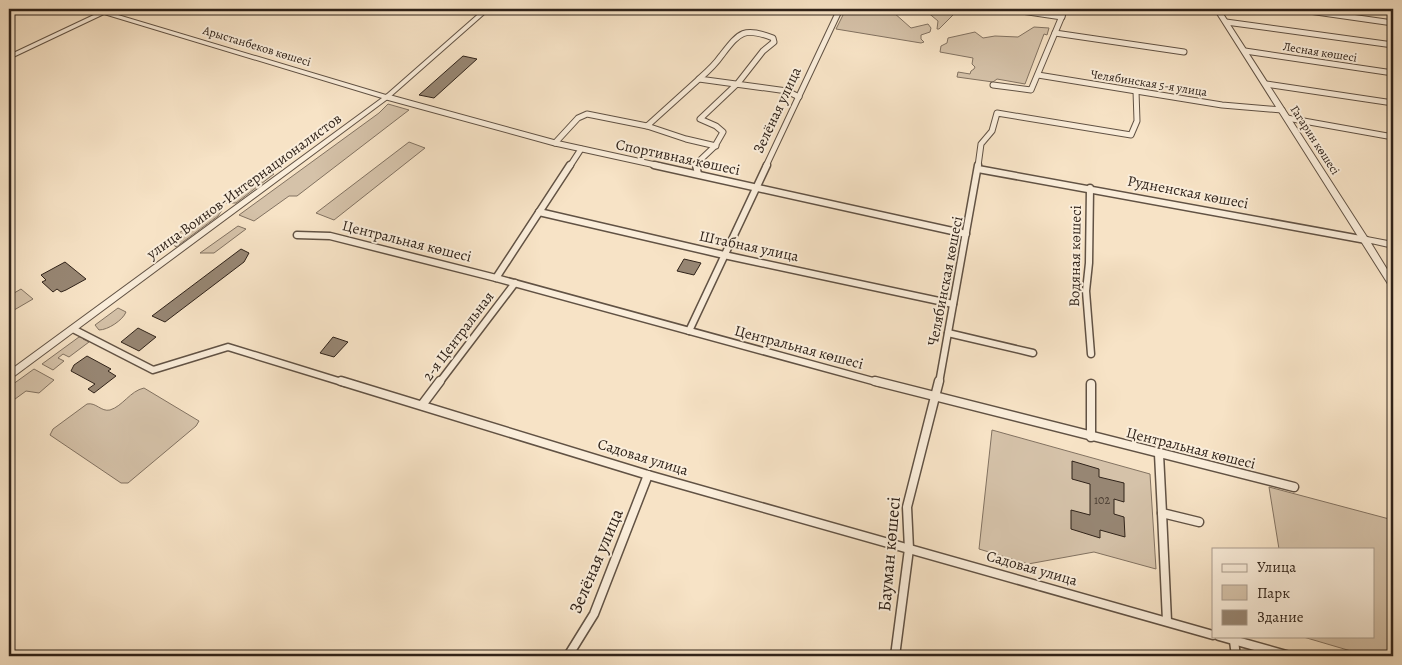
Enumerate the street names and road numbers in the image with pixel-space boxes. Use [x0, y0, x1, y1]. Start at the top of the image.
street label: Арыстанбеков көшесі [200, 22, 313, 70]
street label: Лесная көшесі [1282, 38, 1358, 66]
street label: Зелёная улица [748, 64, 806, 156]
street label: Челябинская 5-я улица [1090, 66, 1209, 100]
street label: Гагарин көшесі [1287, 102, 1343, 178]
street label: улица Воинов-Интернационалистов [142, 108, 346, 264]
street label: Спортивная көшесі [614, 134, 742, 180]
street label: Рудненская көшесі [1126, 170, 1250, 214]
street label: Водяная көшесі [1064, 205, 1086, 307]
street label: Челябинская көшесі [923, 214, 967, 348]
street label: Центральная көшесі [340, 215, 474, 267]
street label: Штабная улица [697, 226, 801, 266]
street label: 2-я Центральная [418, 287, 498, 385]
street label: Центральная көшесі [732, 320, 866, 374]
street label: Центральная көшесі [1124, 422, 1258, 474]
street label: Садовая улица [595, 434, 691, 480]
street label: Бауман көшесі [872, 496, 906, 612]
street label: Зелёная улица [563, 504, 629, 617]
street label: Садовая улица [984, 545, 1080, 591]

